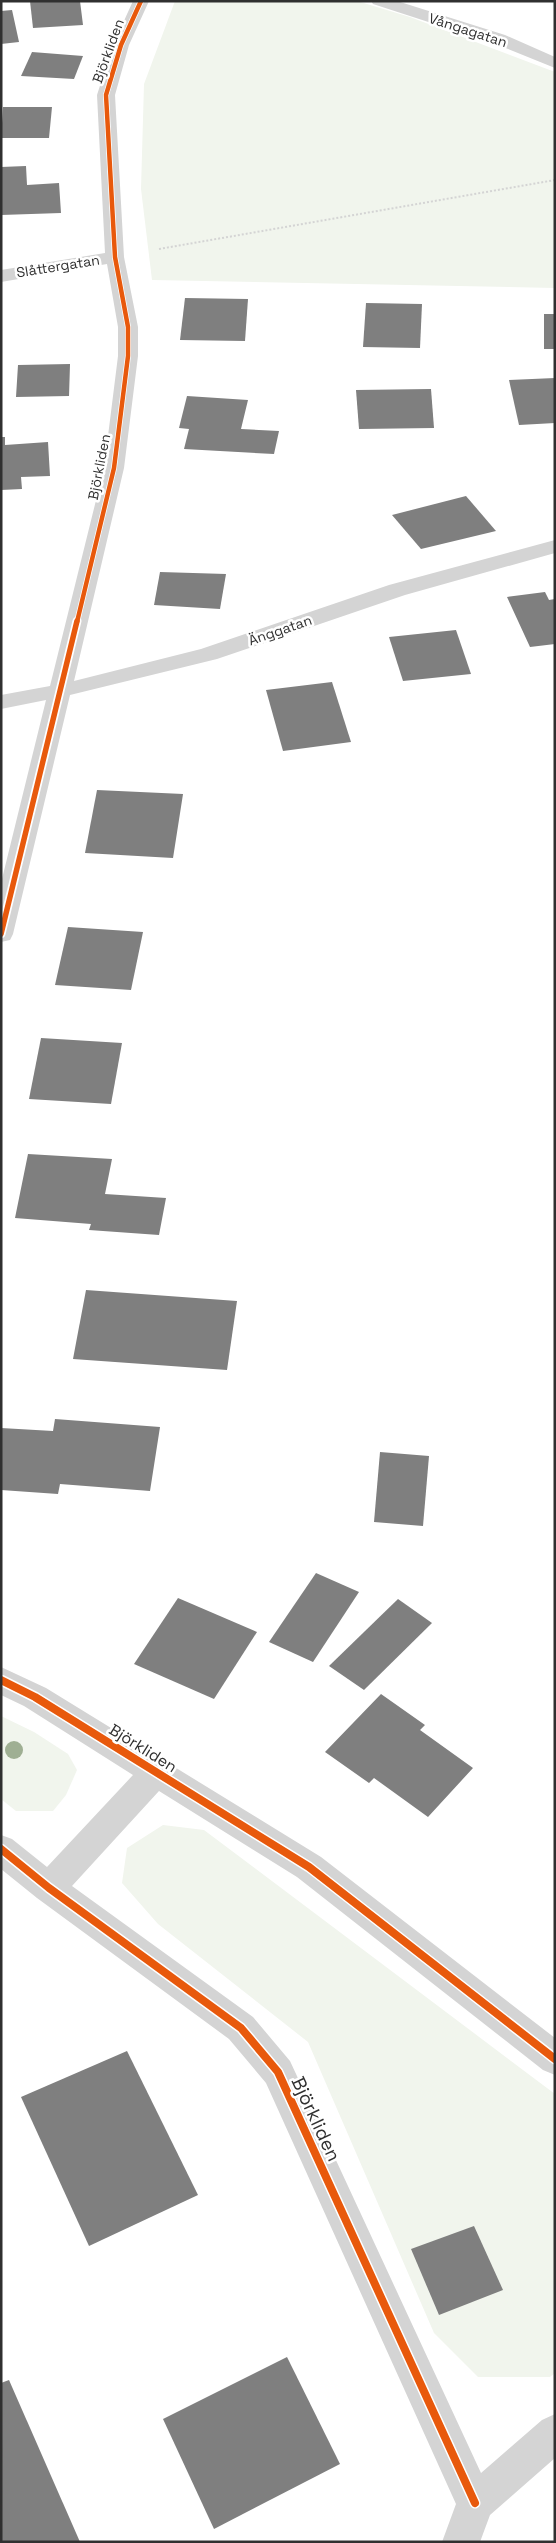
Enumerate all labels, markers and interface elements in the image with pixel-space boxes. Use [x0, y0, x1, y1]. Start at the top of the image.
street label: Vångagatan [427, 9, 509, 51]
street label: Björkliden [88, 16, 128, 86]
street label: Slåttergatan [15, 251, 101, 281]
street label: Björkliden [84, 432, 114, 502]
street label: Änggatan [246, 611, 314, 649]
street label: Björkliden [105, 1719, 181, 1777]
street label: Björkliden [285, 2073, 347, 2165]

